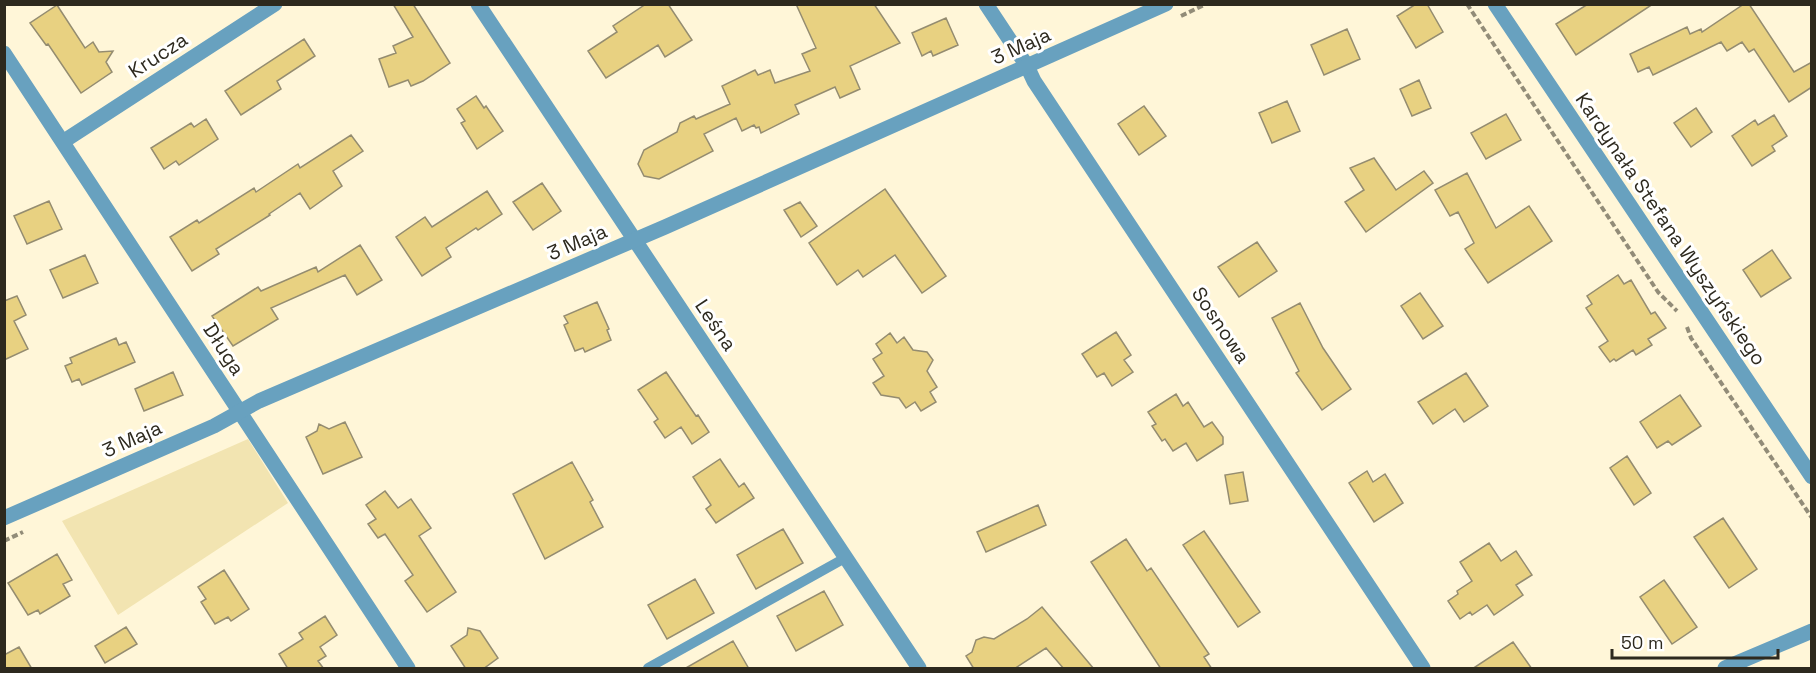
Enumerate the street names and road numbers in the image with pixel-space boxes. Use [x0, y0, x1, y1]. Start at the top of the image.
street label: 3 Maja [987, 21, 1055, 71]
street label: Krucza [123, 26, 193, 84]
street label: Kardynała Stefana Wyszyńskiego [1570, 88, 1772, 370]
street label: 3 Maja [543, 218, 611, 266]
street label: Sosnowa [1186, 282, 1256, 368]
street label: Leśna [689, 294, 743, 356]
street label: Długa [198, 318, 250, 380]
street label: 3 Maja [98, 414, 166, 464]

